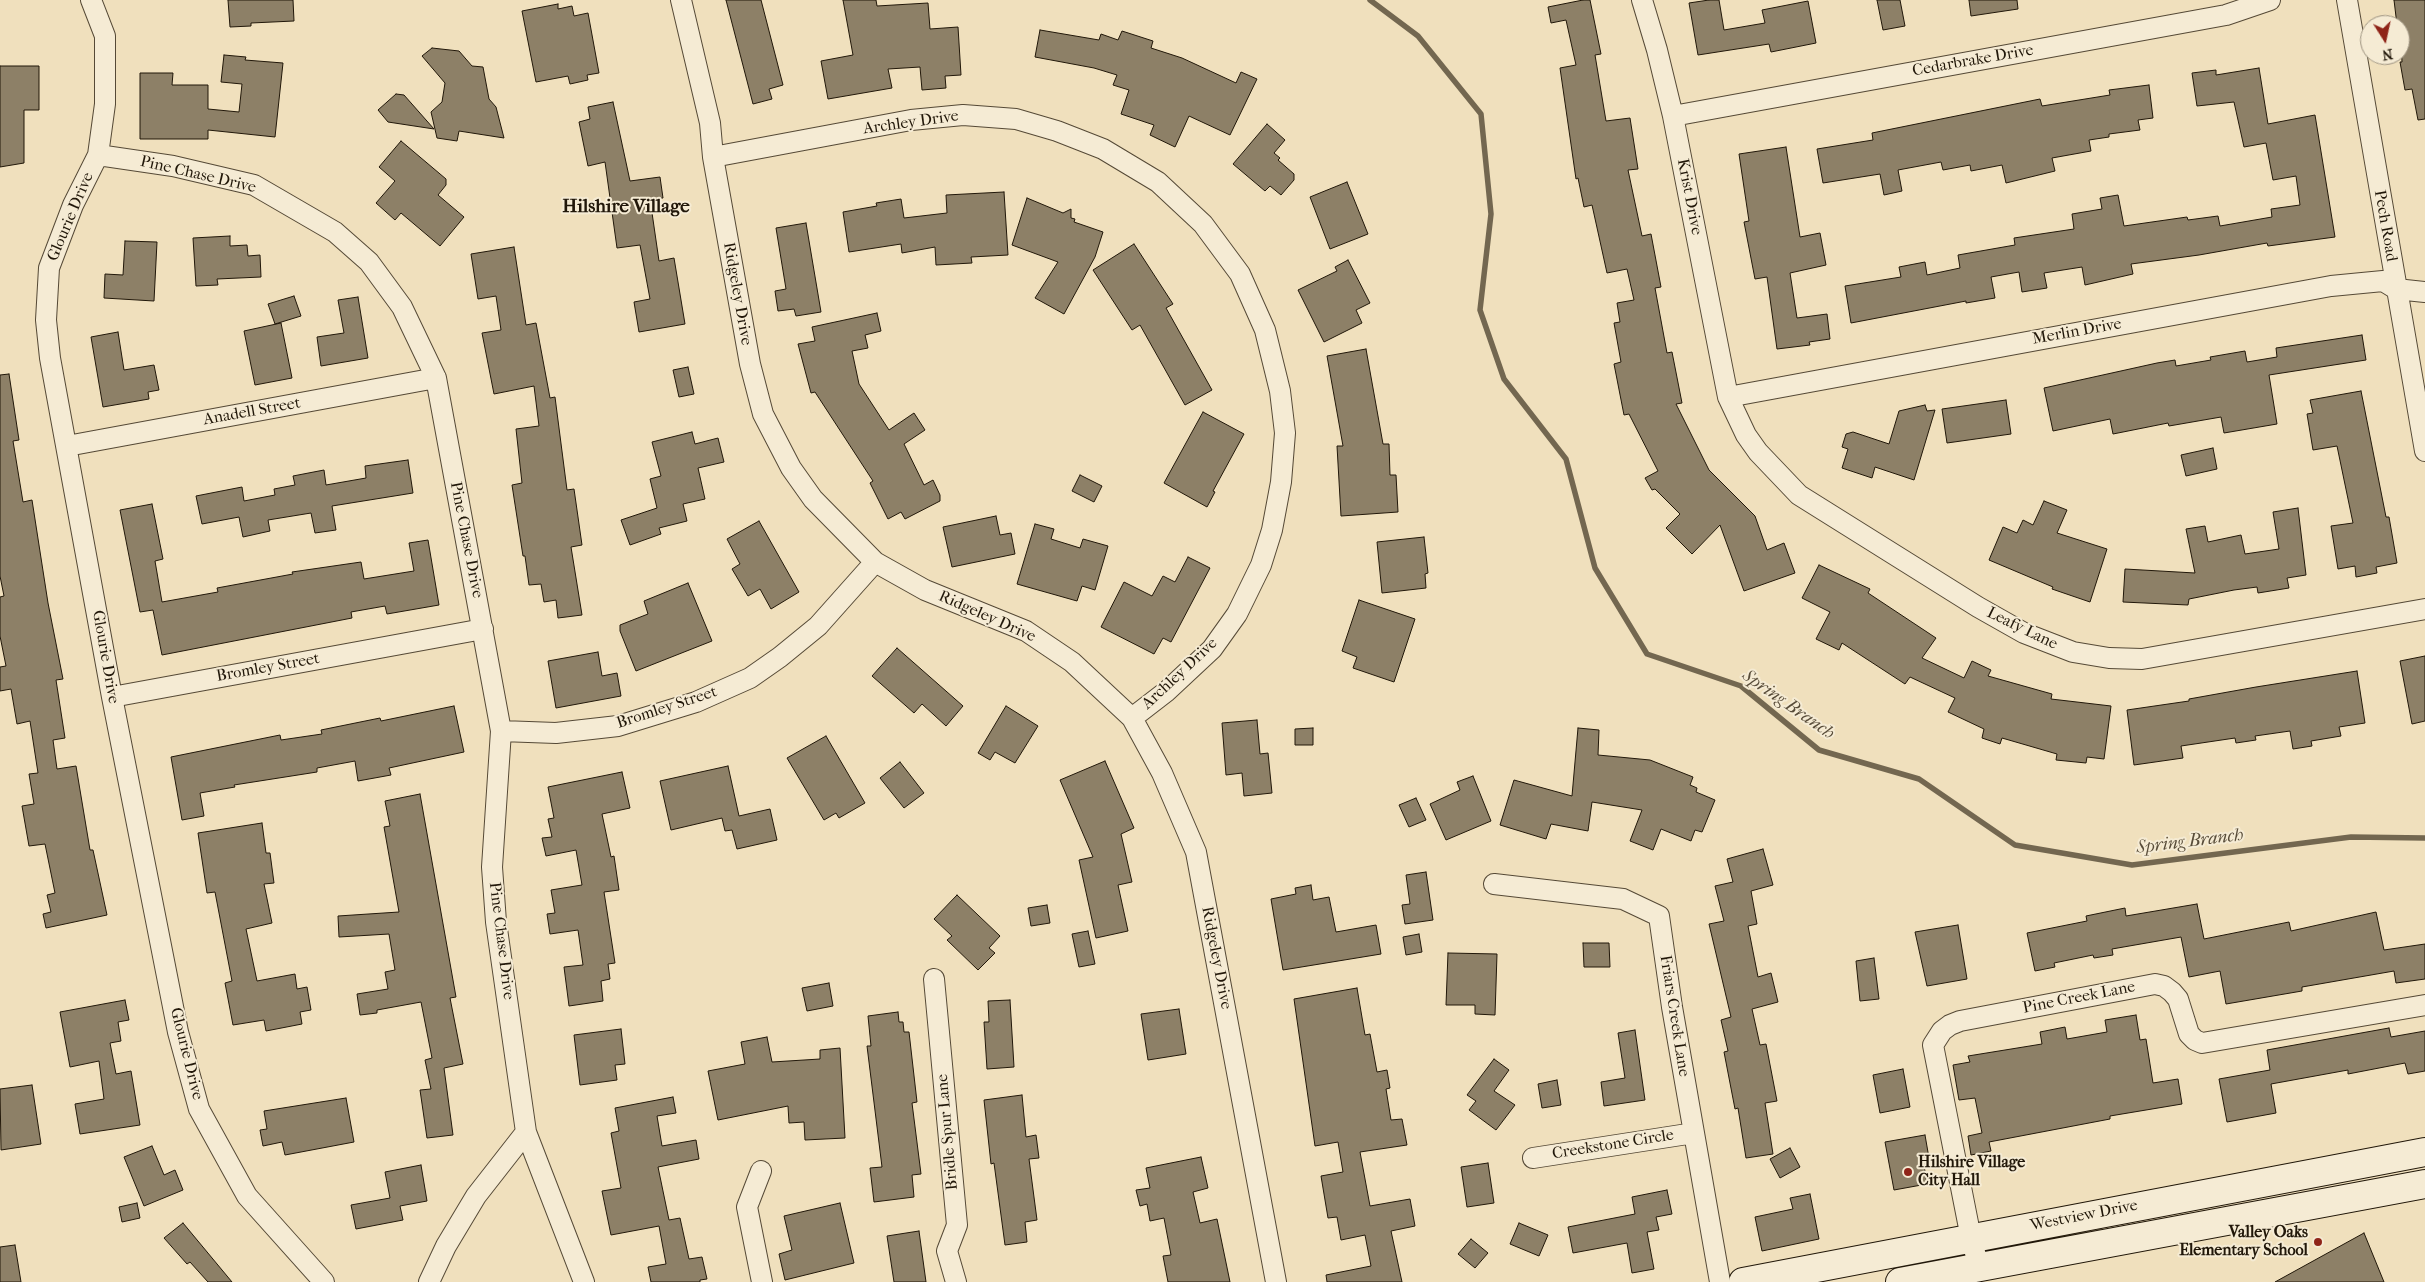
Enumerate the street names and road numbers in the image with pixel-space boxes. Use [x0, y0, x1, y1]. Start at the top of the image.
street label: Cedarbrake Drive [1911, 41, 2035, 81]
street label: Archley Drive [862, 107, 960, 139]
street label: Pine Chase Drive [138, 152, 258, 198]
street label: Krist Drive [1672, 157, 1706, 237]
street label: Glourie Drive [44, 170, 98, 264]
street label: Pech Road [2369, 189, 2401, 263]
street label: Ridgeley Drive [718, 241, 756, 347]
street label: Merlin Drive [2031, 315, 2123, 349]
street label: Anadell Street [202, 394, 302, 430]
street label: Pine Chase Drive [445, 480, 487, 600]
street label: Ridgeley Drive [935, 587, 1039, 647]
street label: Leafy Lane [1983, 604, 2061, 654]
street label: Glourie Drive [87, 609, 123, 705]
street label: Archley Drive [1138, 634, 1222, 714]
street label: Bromley Street [215, 649, 321, 687]
street label: Bromley Street [614, 683, 720, 733]
street label: Pine Chase Drive [484, 881, 518, 1001]
street label: Ridgeley Drive [1197, 905, 1235, 1011]
street label: Friars Creek Lane [1655, 954, 1693, 1078]
street label: Pine Creek Lane [2021, 978, 2137, 1018]
street label: Glourie Drive [165, 1006, 207, 1102]
street label: Bridle Spur Lane [933, 1073, 963, 1191]
street label: Creekstone Circle [1551, 1126, 1675, 1164]
street label: Westview Drive [2029, 1196, 2139, 1236]

